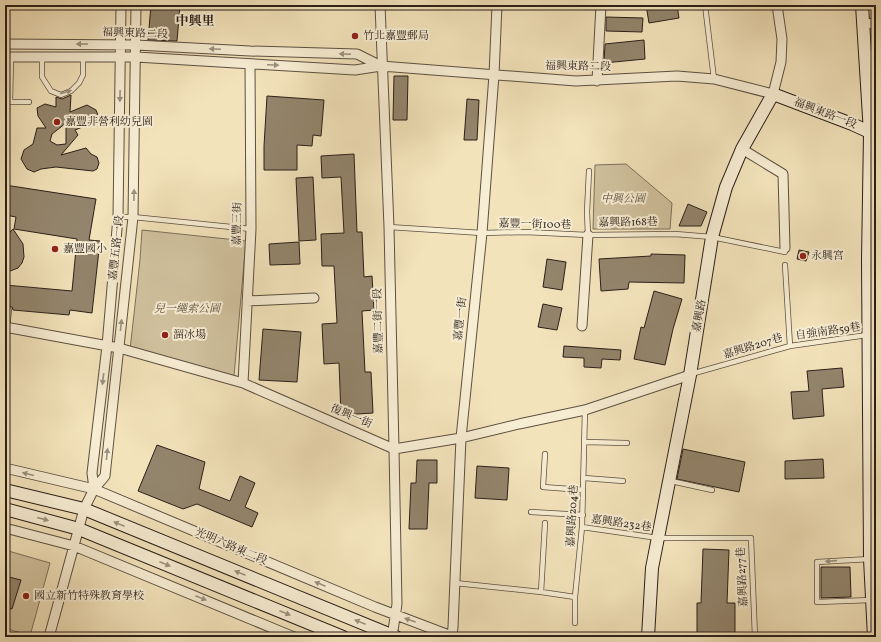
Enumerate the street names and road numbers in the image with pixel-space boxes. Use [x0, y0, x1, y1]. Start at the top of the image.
street label: 福興東路二段 [102, 25, 168, 43]
street label: 福興東路二段 [545, 59, 611, 75]
street label: 福興東路一段 [792, 95, 858, 133]
street label: 嘉豐三街 [230, 202, 246, 246]
street label: 嘉豐五路一段 [106, 214, 128, 282]
street label: 嘉興路168巷 [598, 215, 658, 231]
street label: 嘉豐一街100巷 [499, 217, 571, 233]
street label: 嘉豐二街一段 [371, 288, 387, 354]
street label: 嘉豐一街 [451, 296, 471, 342]
street label: 嘉興路 [690, 298, 710, 334]
street label: 自強南路59巷 [794, 320, 862, 344]
street label: 嘉興路207巷 [721, 331, 785, 363]
street label: 復興一街 [328, 402, 374, 432]
street label: 嘉興路204巷 [564, 484, 582, 548]
street label: 嘉興路232巷 [590, 512, 652, 536]
street label: 光明六路東二段 [193, 525, 269, 569]
street label: 嘉興路277巷 [734, 546, 752, 608]

